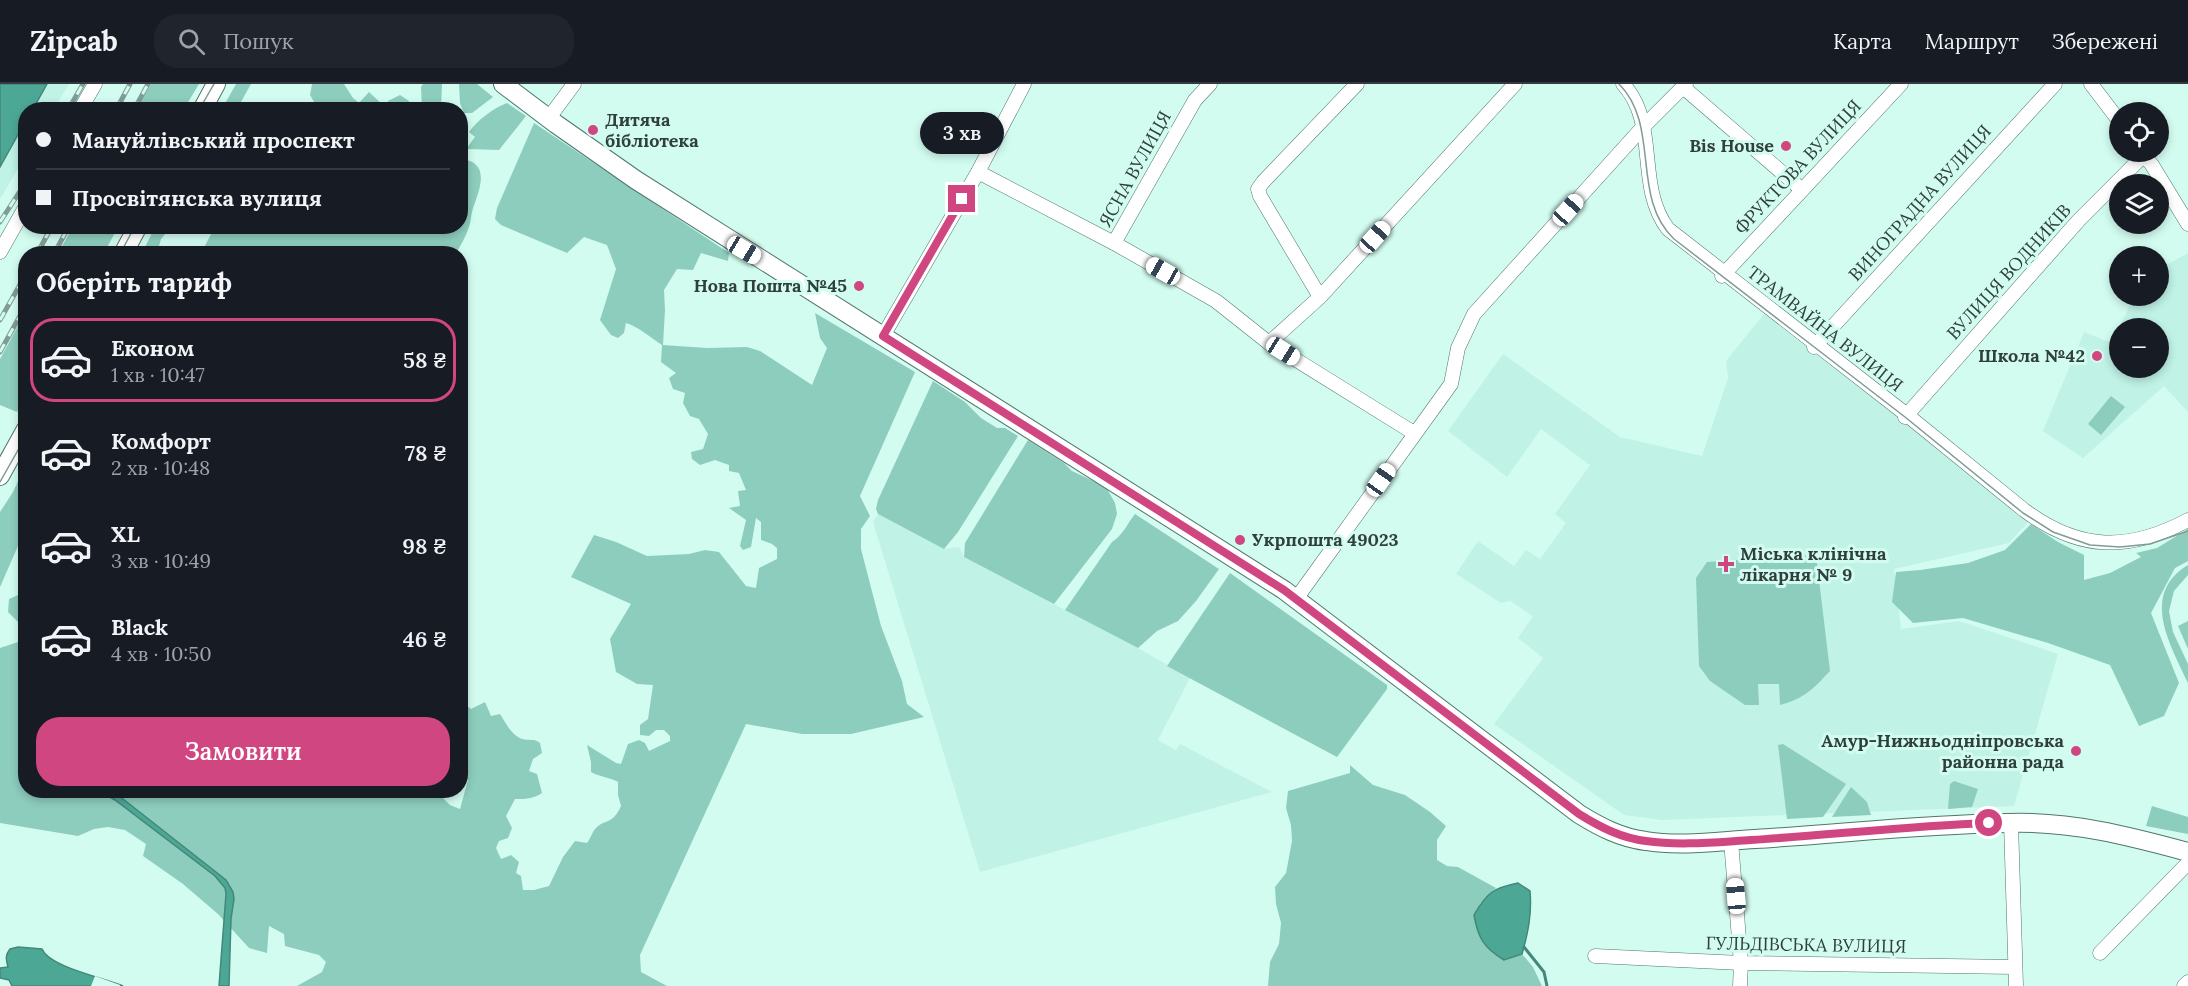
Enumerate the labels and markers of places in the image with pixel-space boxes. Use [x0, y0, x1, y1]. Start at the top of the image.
place label: Дитяча бібліотека [605, 108, 699, 152]
marker: Дитяча бібліотека [586, 123, 600, 137]
place label: Bis House [1689, 134, 1774, 157]
marker: Bis House [1779, 139, 1793, 153]
place label: Нова Пошта №45 [694, 274, 847, 297]
marker: Нова Пошта №45 [852, 279, 866, 293]
place label: Школа №42 [1978, 344, 2085, 367]
marker: Школа №42 [2090, 349, 2104, 363]
place label: Укрпошта 49023 [1252, 528, 1399, 551]
marker: Укрпошта 49023 [1233, 533, 1247, 547]
place label: Міська клінічна лікарня № 9 [1740, 542, 1887, 586]
marker: Міська клінічна лікарня № 9 [1717, 555, 1735, 573]
place label: Амур-Нижньодніпровська районна рада [1821, 729, 2065, 773]
marker: Амур-Нижньодніпровська районна рада [2069, 744, 2083, 758]

